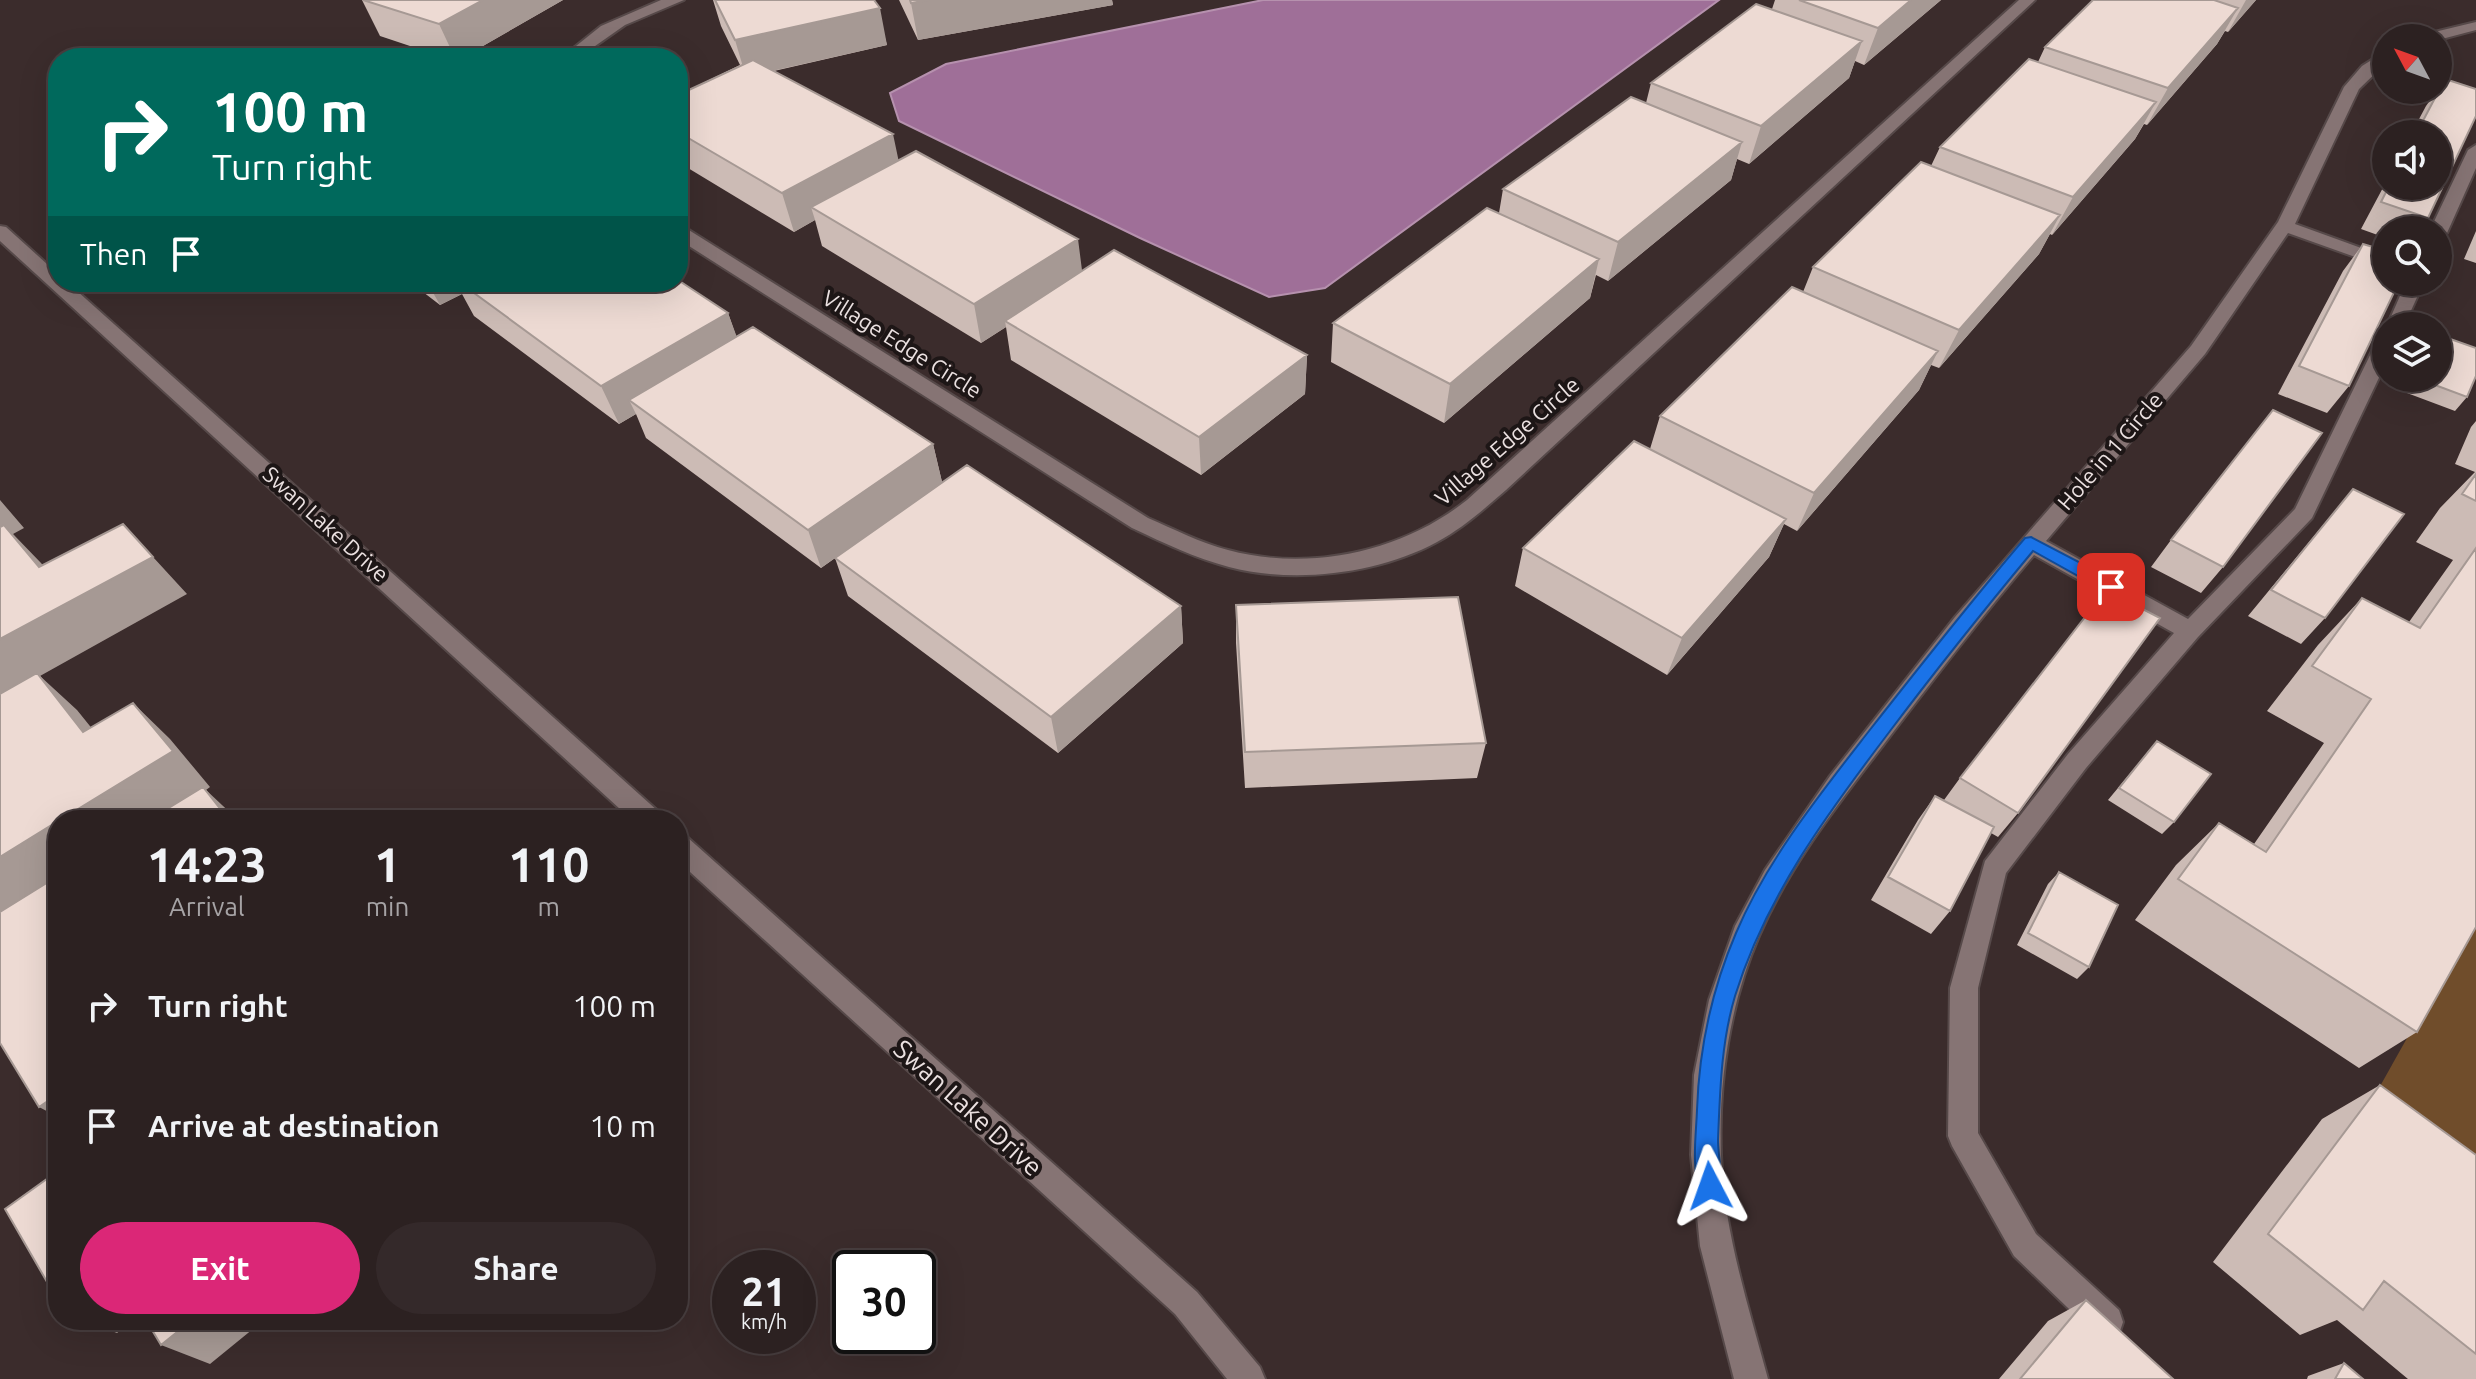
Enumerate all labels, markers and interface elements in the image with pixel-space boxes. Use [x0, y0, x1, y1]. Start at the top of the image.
north arrow [2372, 24, 2452, 104]
map controls [2372, 24, 2452, 392]
icon: right [80, 80, 184, 184]
text: 100 m [212, 80, 368, 143]
button: sound [2372, 120, 2452, 200]
text: Turn right [212, 146, 372, 187]
button: search [2372, 216, 2452, 296]
icon: arrive [164, 232, 208, 276]
text: Then [80, 237, 148, 271]
street label: Village Edge Circle [818, 285, 986, 403]
button: layers [2372, 312, 2452, 392]
street label: Village Edge Circle [1429, 371, 1584, 510]
street label: Hole in 1 Circle [2052, 387, 2167, 514]
street label: Swan Lake Drive [259, 461, 394, 586]
pin [2077, 553, 2145, 621]
icon: arrive [2089, 565, 2133, 609]
text: 14:23 [147, 837, 267, 891]
text: 1 [374, 837, 401, 891]
text: 110 [508, 837, 589, 891]
text: Arrival [169, 892, 245, 921]
text: min [366, 892, 409, 921]
text: m [537, 892, 560, 921]
icon: right [80, 984, 124, 1028]
text: Turn right [148, 989, 288, 1023]
text: 100 m [572, 989, 656, 1023]
street label: Swan Lake Drive [888, 1034, 1048, 1182]
icon: arrive [80, 1104, 124, 1148]
text: Arrive at destination [148, 1109, 440, 1143]
text: 10 m [589, 1109, 656, 1143]
position arrow [1668, 1144, 1752, 1228]
button: Exit [80, 1222, 360, 1314]
button: Share [376, 1222, 656, 1314]
speed limit sign: 30 [832, 1250, 936, 1354]
text: 21 [741, 1269, 787, 1314]
text: km/h [741, 1310, 787, 1333]

